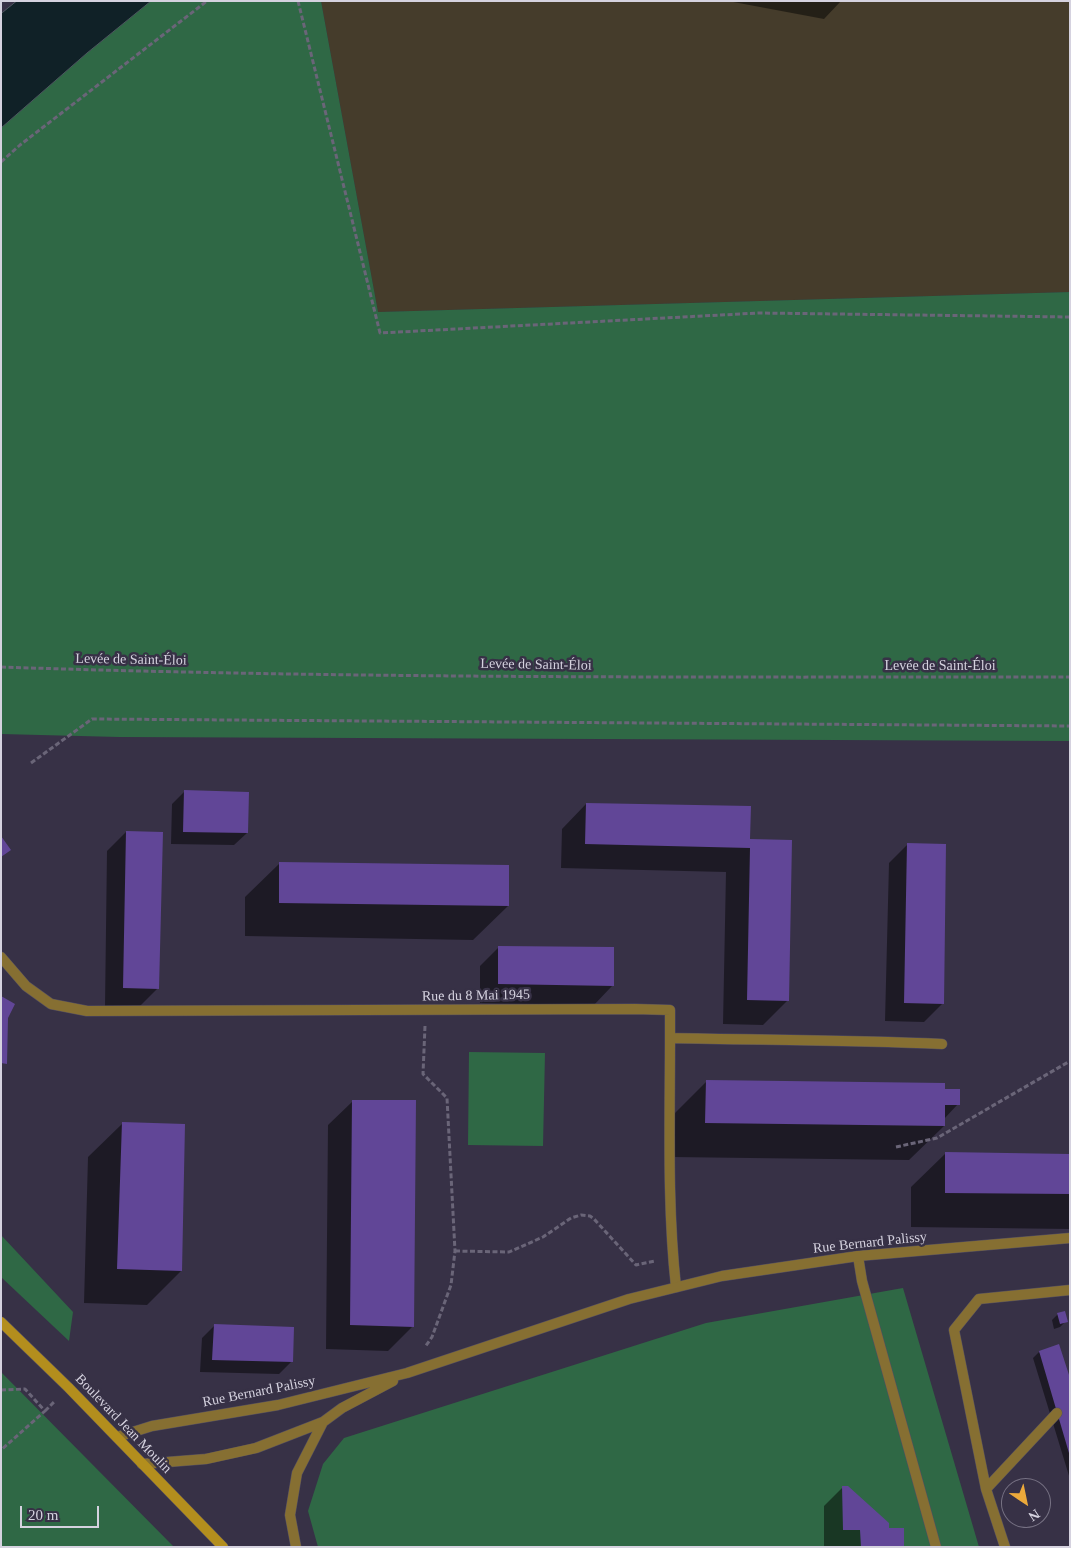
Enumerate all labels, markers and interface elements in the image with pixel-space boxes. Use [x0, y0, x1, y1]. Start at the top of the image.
street label: Levée de Saint-Éloi [75, 651, 187, 669]
street label: Levée de Saint-Éloi [480, 656, 592, 674]
street label: Levée de Saint-Éloi [884, 658, 996, 674]
street label: Rue du 8 Mai 1945 [422, 987, 530, 1005]
street label: Rue Bernard Palissy [812, 1229, 928, 1257]
street label: Boulevard Jean Moulin [71, 1371, 175, 1477]
street label: Rue Bernard Palissy [201, 1373, 317, 1411]
north arrow [1001, 1478, 1051, 1528]
scale bar [22, 1496, 101, 1528]
text: N [1026, 1506, 1042, 1524]
text: 20 m [28, 1507, 58, 1523]

